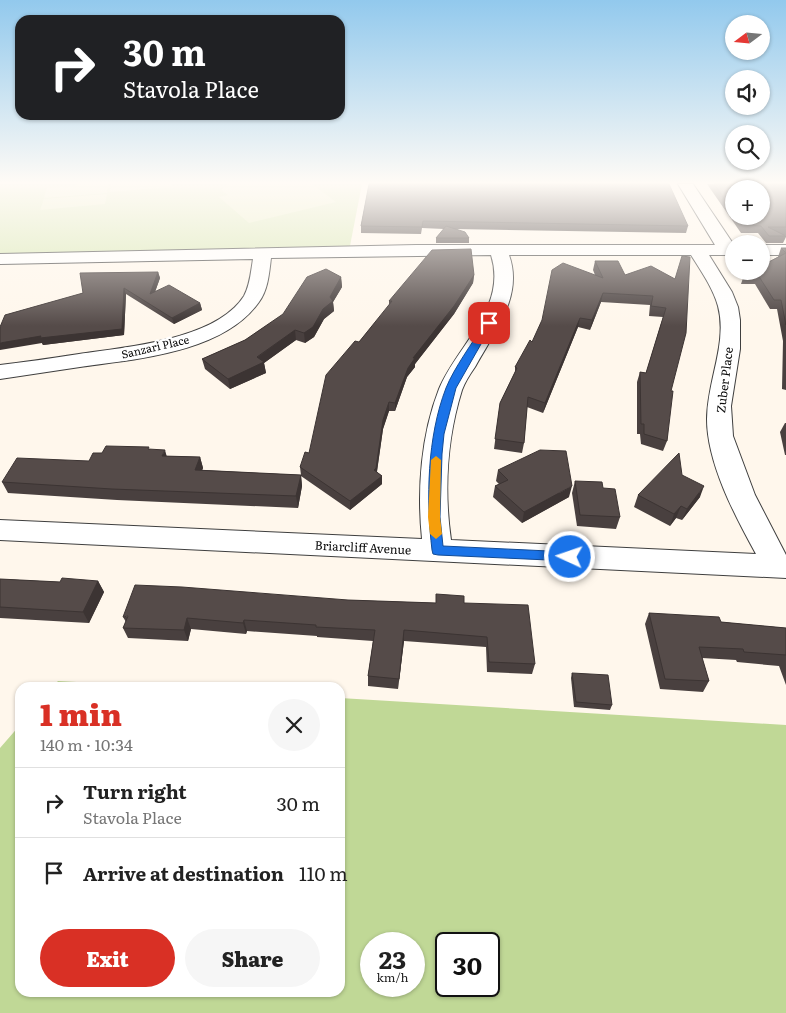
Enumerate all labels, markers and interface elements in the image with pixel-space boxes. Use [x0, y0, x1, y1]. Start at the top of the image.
north arrow [725, 15, 770, 60]
map controls [725, 15, 770, 280]
text: 30 m [123, 25, 206, 77]
icon: right [40, 35, 105, 100]
button: sound [725, 70, 770, 115]
text: Stavola Place [123, 72, 259, 105]
button: search [725, 125, 770, 170]
button: + [725, 180, 770, 225]
button: − [725, 235, 770, 280]
pin [468, 302, 510, 344]
icon: arrive [475, 309, 503, 337]
street label: Sanzari Place [120, 330, 191, 362]
street label: Zuber Place [711, 346, 737, 414]
position arrow [543, 530, 595, 582]
street label: Briarcliff Avenue [314, 535, 412, 559]
text: 1 min [40, 691, 122, 735]
button: close [268, 699, 320, 751]
text: 140 m · 10:34 [40, 732, 133, 756]
text: Turn right [83, 777, 187, 805]
icon: right [40, 789, 68, 817]
text: 30 m [276, 789, 320, 817]
text: Stavola Place [83, 805, 182, 829]
icon: arrive [40, 859, 68, 887]
text: Arrive at destination [83, 859, 284, 887]
text: 110 m [299, 859, 348, 887]
button: Exit [40, 929, 175, 987]
button: Share [185, 929, 320, 987]
speed limit sign: 30 [435, 932, 500, 997]
text: 23 [379, 940, 406, 977]
text: km/h [377, 968, 408, 986]

